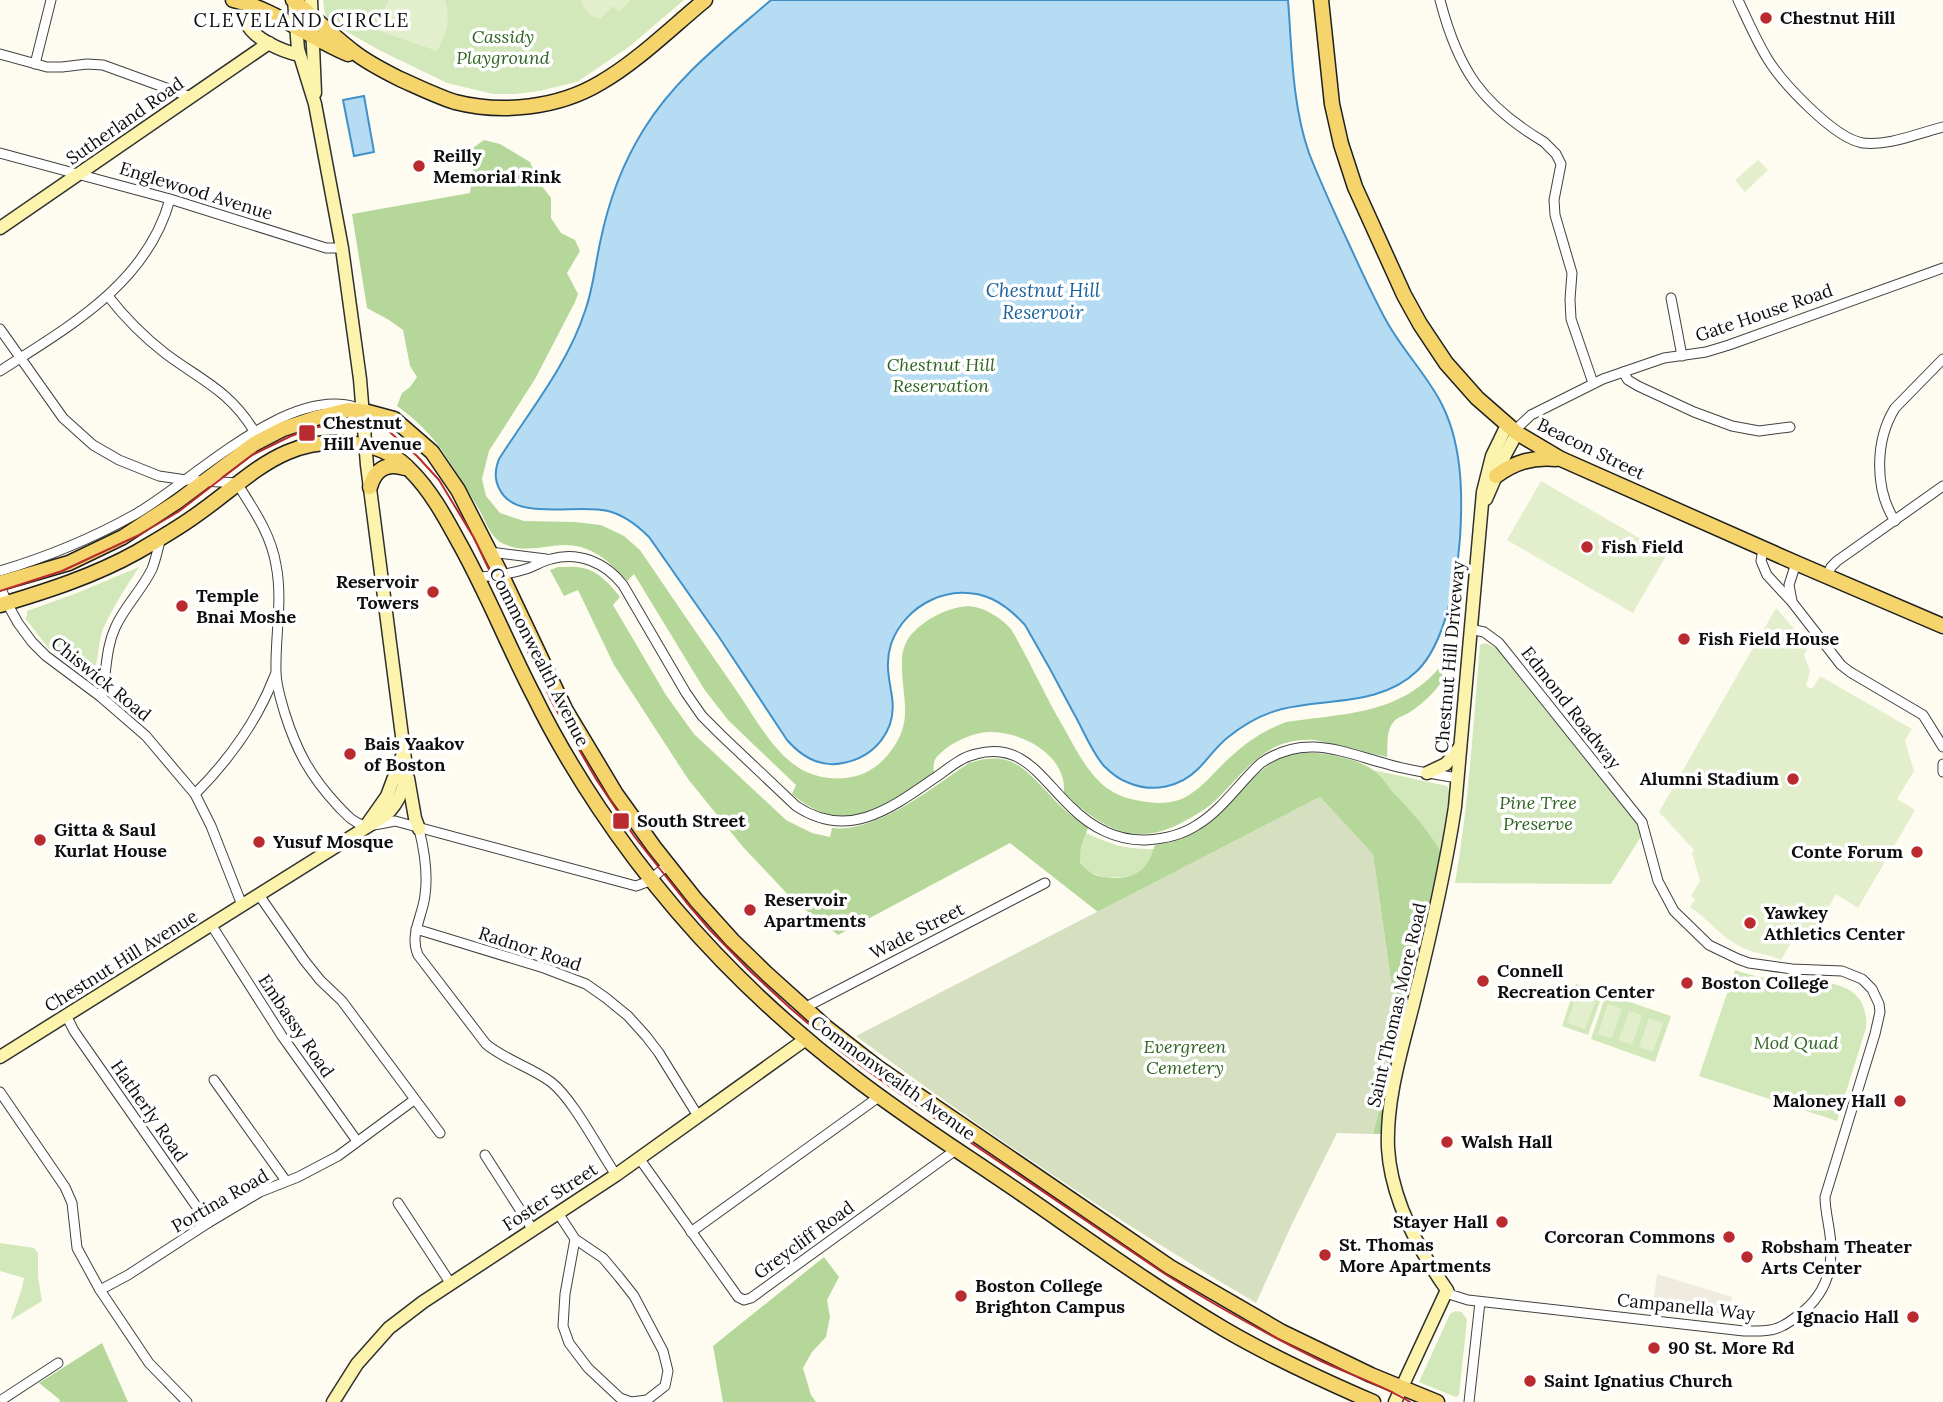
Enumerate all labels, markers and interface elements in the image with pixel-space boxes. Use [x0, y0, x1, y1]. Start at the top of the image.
place label: Chestnut Hill [1780, 6, 1896, 29]
district label: CLEVELAND CIRCLE [194, 8, 410, 32]
marker: Chestnut Hill [1758, 10, 1774, 26]
park label: Cassidy Playground [456, 25, 550, 69]
street label: Sutherland Road [61, 71, 188, 170]
place label: Reilly Memorial Rink [433, 144, 562, 188]
street label: Englewood Avenue [117, 156, 276, 225]
marker: Reilly Memorial Rink [411, 158, 427, 174]
water label: Chestnut Hill Reservoir [986, 278, 1101, 324]
street label: Gate House Road [1692, 278, 1836, 347]
park label: Chestnut Hill Reservation [887, 353, 995, 397]
place label: Chestnut Hill Avenue [323, 411, 422, 455]
street label: Beacon Street [1534, 413, 1649, 485]
marker: Chestnut Hill Avenue [297, 423, 317, 443]
place label: Fish Field [1601, 535, 1684, 558]
marker: Fish Field [1579, 539, 1595, 555]
street label: Chestnut Hill Driveway [1430, 559, 1469, 754]
street label: Commonwealth Avenue [484, 563, 595, 750]
place label: Reservoir Towers [336, 570, 419, 614]
place label: Temple Bnai Moshe [196, 584, 296, 628]
marker: Reservoir Towers [425, 584, 441, 600]
marker: Temple Bnai Moshe [174, 598, 190, 614]
place label: Fish Field House [1698, 627, 1839, 650]
street label: Chiswick Road [47, 631, 156, 726]
marker: Fish Field House [1676, 631, 1692, 647]
street label: Edmond Roadway [1516, 642, 1627, 774]
place label: Bais Yaakov of Boston [364, 732, 464, 776]
marker: Bais Yaakov of Boston [342, 746, 358, 762]
place label: Alumni Stadium [1640, 767, 1779, 790]
marker: Alumni Stadium [1785, 771, 1801, 787]
park label: Pine Tree Preserve [1499, 791, 1577, 835]
place label: South Street [637, 809, 746, 832]
marker: South Street [611, 811, 631, 831]
place label: Gitta & Saul Kurlat House [54, 818, 167, 862]
place label: Yusuf Mosque [273, 830, 394, 853]
marker: Gitta & Saul Kurlat House [32, 832, 48, 848]
marker: Yusuf Mosque [251, 834, 267, 850]
place label: Conte Forum [1791, 840, 1903, 863]
marker: Conte Forum [1909, 844, 1925, 860]
place label: Reservoir Apartments [764, 888, 866, 932]
street label: Wade Street [866, 897, 968, 964]
street label: Saint Thomas More Road [1362, 900, 1431, 1109]
place label: Yawkey Athletics Center [1764, 901, 1905, 945]
marker: Reservoir Apartments [742, 902, 758, 918]
street label: Chestnut Hill Avenue [40, 904, 202, 1017]
marker: Yawkey Athletics Center [1742, 915, 1758, 931]
street label: Radnor Road [476, 921, 585, 976]
place label: Connell Recreation Center [1497, 959, 1655, 1003]
street label: Embassy Road [253, 970, 340, 1082]
place label: Boston College [1701, 971, 1829, 994]
marker: Connell Recreation Center [1475, 973, 1491, 989]
marker: Boston College [1679, 975, 1695, 991]
street label: Commonwealth Avenue [806, 1010, 980, 1145]
park label: Mod Quad [1753, 1031, 1839, 1054]
park label: Evergreen Cemetery [1144, 1035, 1226, 1079]
street label: Hatherly Road [106, 1055, 193, 1166]
place label: Maloney Hall [1773, 1089, 1886, 1112]
marker: Maloney Hall [1892, 1093, 1908, 1109]
place label: Walsh Hall [1461, 1130, 1553, 1153]
marker: Walsh Hall [1439, 1134, 1455, 1150]
street label: Foster Street [498, 1157, 602, 1236]
street label: Portina Road [167, 1164, 272, 1238]
street label: Greycliff Road [749, 1195, 859, 1284]
place label: Stayer Hall [1393, 1210, 1488, 1233]
marker: Stayer Hall [1494, 1214, 1510, 1230]
place label: Corcoran Commons [1544, 1225, 1715, 1248]
marker: Corcoran Commons [1721, 1229, 1737, 1245]
place label: St. Thomas More Apartments [1339, 1233, 1491, 1277]
place label: Robsham Theater Arts Center [1761, 1235, 1912, 1279]
marker: St. Thomas More Apartments [1317, 1247, 1333, 1263]
marker: Robsham Theater Arts Center [1739, 1249, 1755, 1265]
place label: Boston College Brighton Campus [975, 1274, 1125, 1318]
marker: Boston College Brighton Campus [953, 1288, 969, 1304]
street label: Campanella Way [1616, 1288, 1757, 1325]
place label: Ignacio Hall [1796, 1305, 1899, 1328]
marker: Ignacio Hall [1905, 1309, 1921, 1325]
place label: 90 St. More Rd [1668, 1336, 1795, 1359]
marker: 90 St. More Rd [1646, 1340, 1662, 1356]
place label: Saint Ignatius Church [1544, 1369, 1733, 1392]
marker: Saint Ignatius Church [1522, 1373, 1538, 1389]

